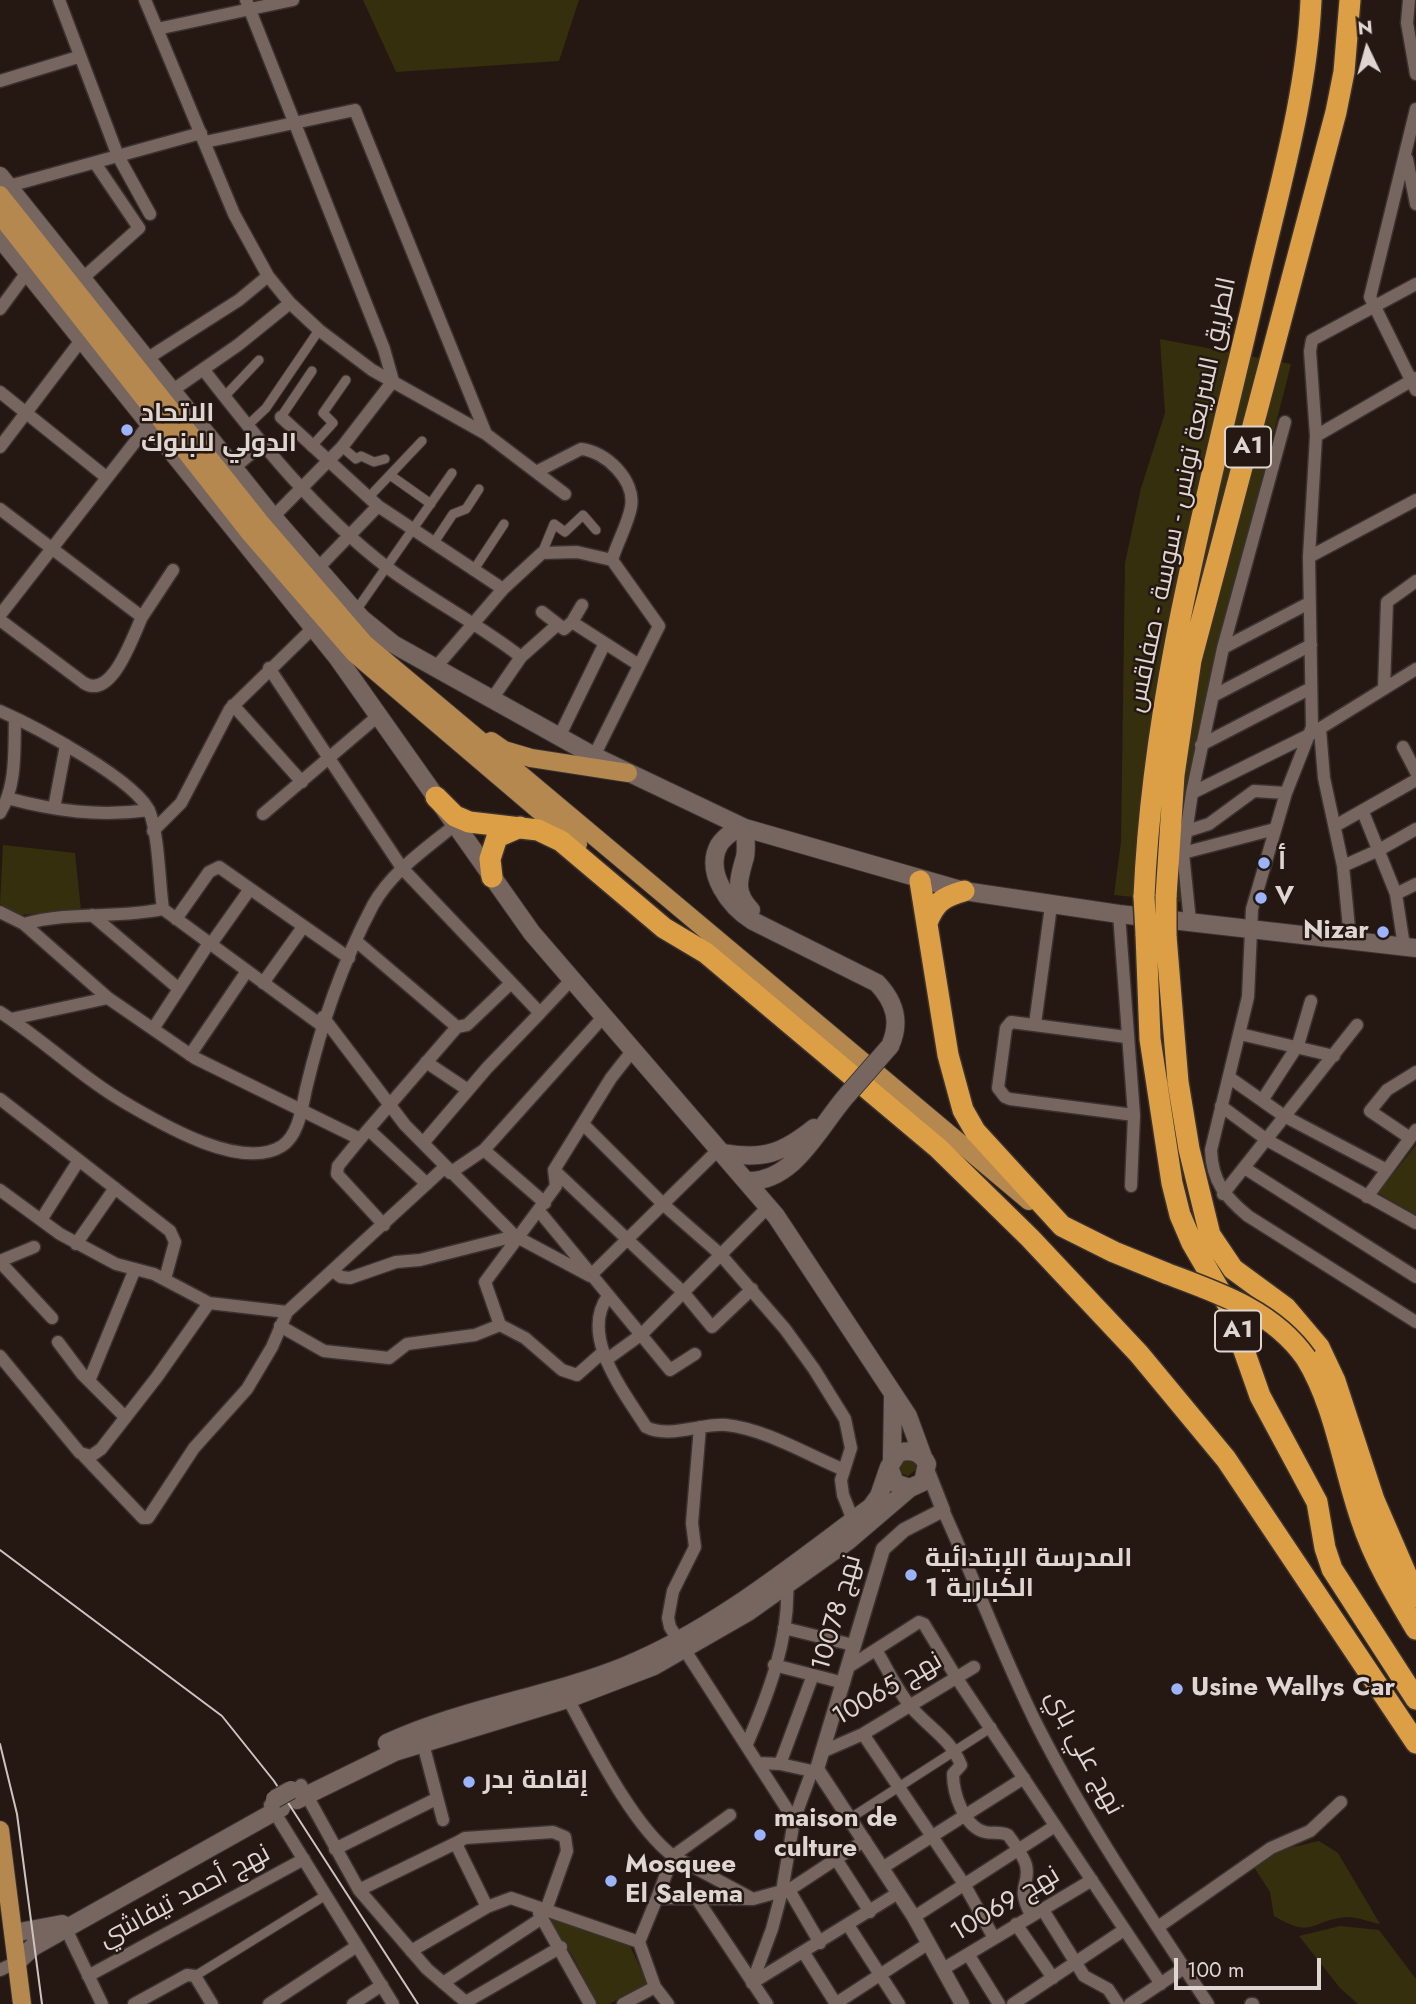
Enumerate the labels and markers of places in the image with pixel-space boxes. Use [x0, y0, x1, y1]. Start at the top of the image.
place label: الاتحاد الدولي للبنوك [141, 399, 297, 460]
marker: الاتحاد الدولي للبنوك [119, 422, 135, 438]
place label: أ [1278, 847, 1286, 879]
marker: أ [1256, 855, 1272, 871]
place label: V [1275, 882, 1294, 914]
marker: V [1253, 890, 1269, 906]
place label: Nizar [1303, 916, 1369, 948]
marker: Nizar [1375, 924, 1391, 940]
place label: المدرسة الإبتدائية الكبارية 1 [925, 1544, 1132, 1606]
marker: المدرسة الإبتدائية الكبارية 1 [903, 1567, 919, 1583]
place label: Usine Wallys Car [1191, 1673, 1395, 1705]
marker: Usine Wallys Car [1169, 1681, 1185, 1697]
place label: إقامة بدر [483, 1766, 588, 1798]
marker: إقامة بدر [461, 1774, 477, 1790]
place label: maison de culture [774, 1804, 897, 1866]
marker: maison de culture [752, 1827, 768, 1843]
place label: Mosquee El Salema [625, 1850, 743, 1912]
marker: Mosquee El Salema [603, 1873, 619, 1889]

